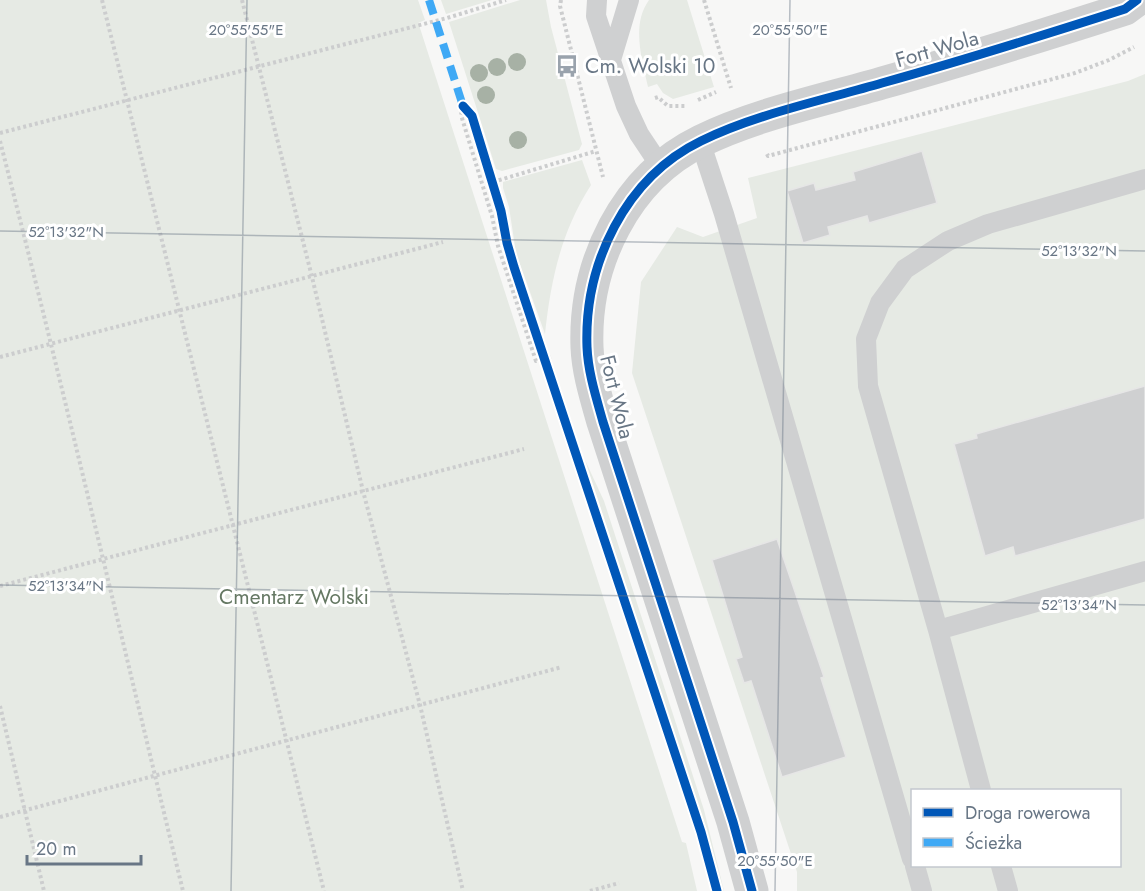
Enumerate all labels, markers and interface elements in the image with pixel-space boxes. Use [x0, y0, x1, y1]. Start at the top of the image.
text: 20°55'55"E [208, 19, 284, 41]
text: 20°55'50"E [752, 19, 828, 41]
street label: Fort Wola [892, 23, 982, 75]
place label: Cm. Wolski 10 [585, 51, 715, 81]
bus stop icon: Cm. Wolski 10 [554, 53, 580, 79]
text: 52°13'32"N [28, 221, 104, 243]
text: 52°13'32"N [1041, 240, 1117, 262]
street label: Fort Wola [592, 352, 642, 442]
text: 52°13'34"N [28, 575, 104, 597]
park label: Cmentarz Wolski [219, 582, 369, 612]
text: 52°13'34"N [1041, 594, 1117, 616]
legend [911, 789, 1121, 867]
text: Droga rowerowa [965, 800, 1090, 826]
scale bar [27, 828, 141, 866]
text: Ścieżka [965, 830, 1022, 856]
text: 20 m [36, 836, 76, 862]
text: 20°55'50"E [737, 850, 813, 872]

